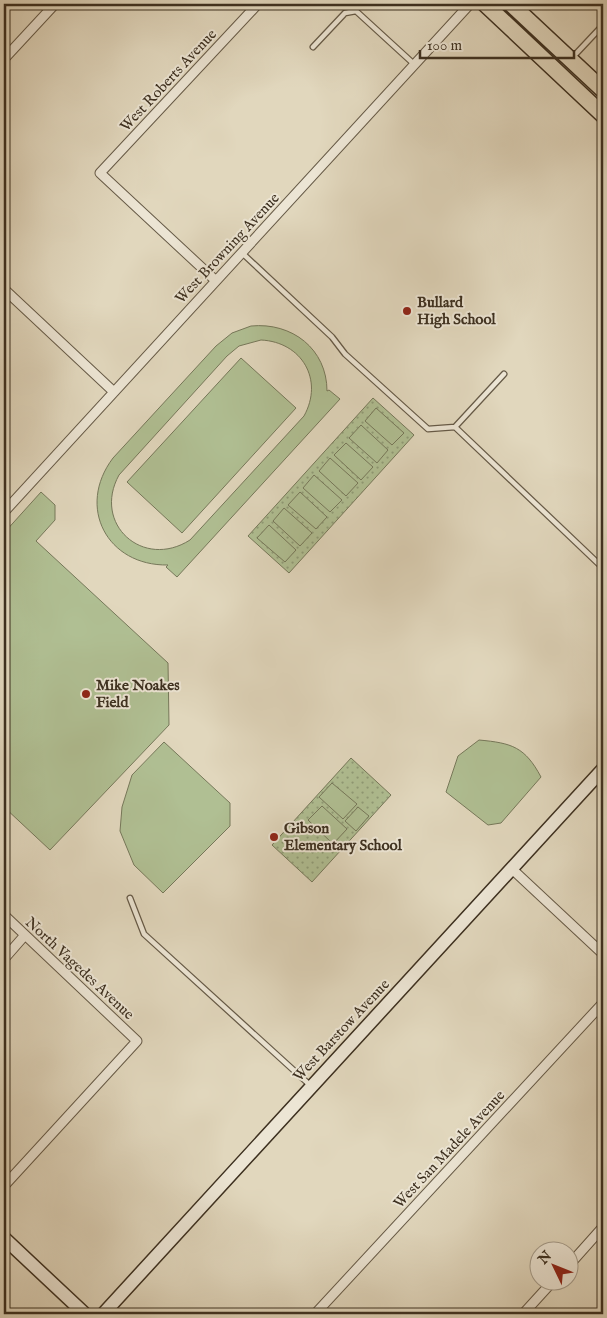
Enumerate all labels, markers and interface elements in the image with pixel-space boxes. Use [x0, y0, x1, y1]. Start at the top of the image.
street label: West Roberts Avenue [116, 25, 221, 136]
scale bar [420, 28, 573, 60]
text: 100 m [427, 36, 463, 55]
street label: West Browning Avenue [171, 189, 284, 308]
place label: Bullard High School [417, 293, 496, 329]
marker: Bullard High School [401, 305, 413, 317]
place label: Mike Noakes Field [96, 676, 180, 712]
marker: Mike Noakes Field [80, 688, 92, 700]
place label: Gibson Elementary School [284, 819, 403, 855]
marker: Gibson Elementary School [268, 831, 280, 843]
street label: North Vagedes Avenue [21, 913, 138, 1024]
street label: West Barstow Avenue [289, 975, 394, 1086]
street label: West San Madele Avenue [390, 1086, 509, 1213]
north arrow [530, 1240, 580, 1290]
text: N [534, 1247, 556, 1269]

